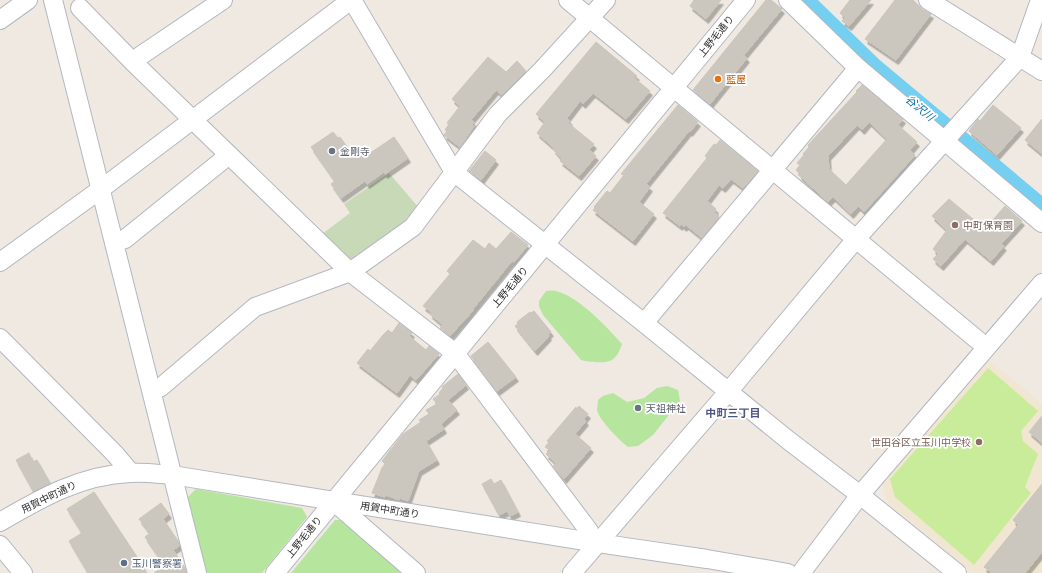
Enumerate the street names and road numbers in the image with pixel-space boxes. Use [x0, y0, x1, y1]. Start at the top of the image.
street label: 上野毛通り [696, 13, 736, 59]
street label: 上野毛通り [490, 264, 530, 310]
street label: 用賀中町通り [20, 479, 78, 515]
street label: 用賀中町通り [360, 500, 420, 520]
street label: 上野毛通り [284, 514, 324, 560]

